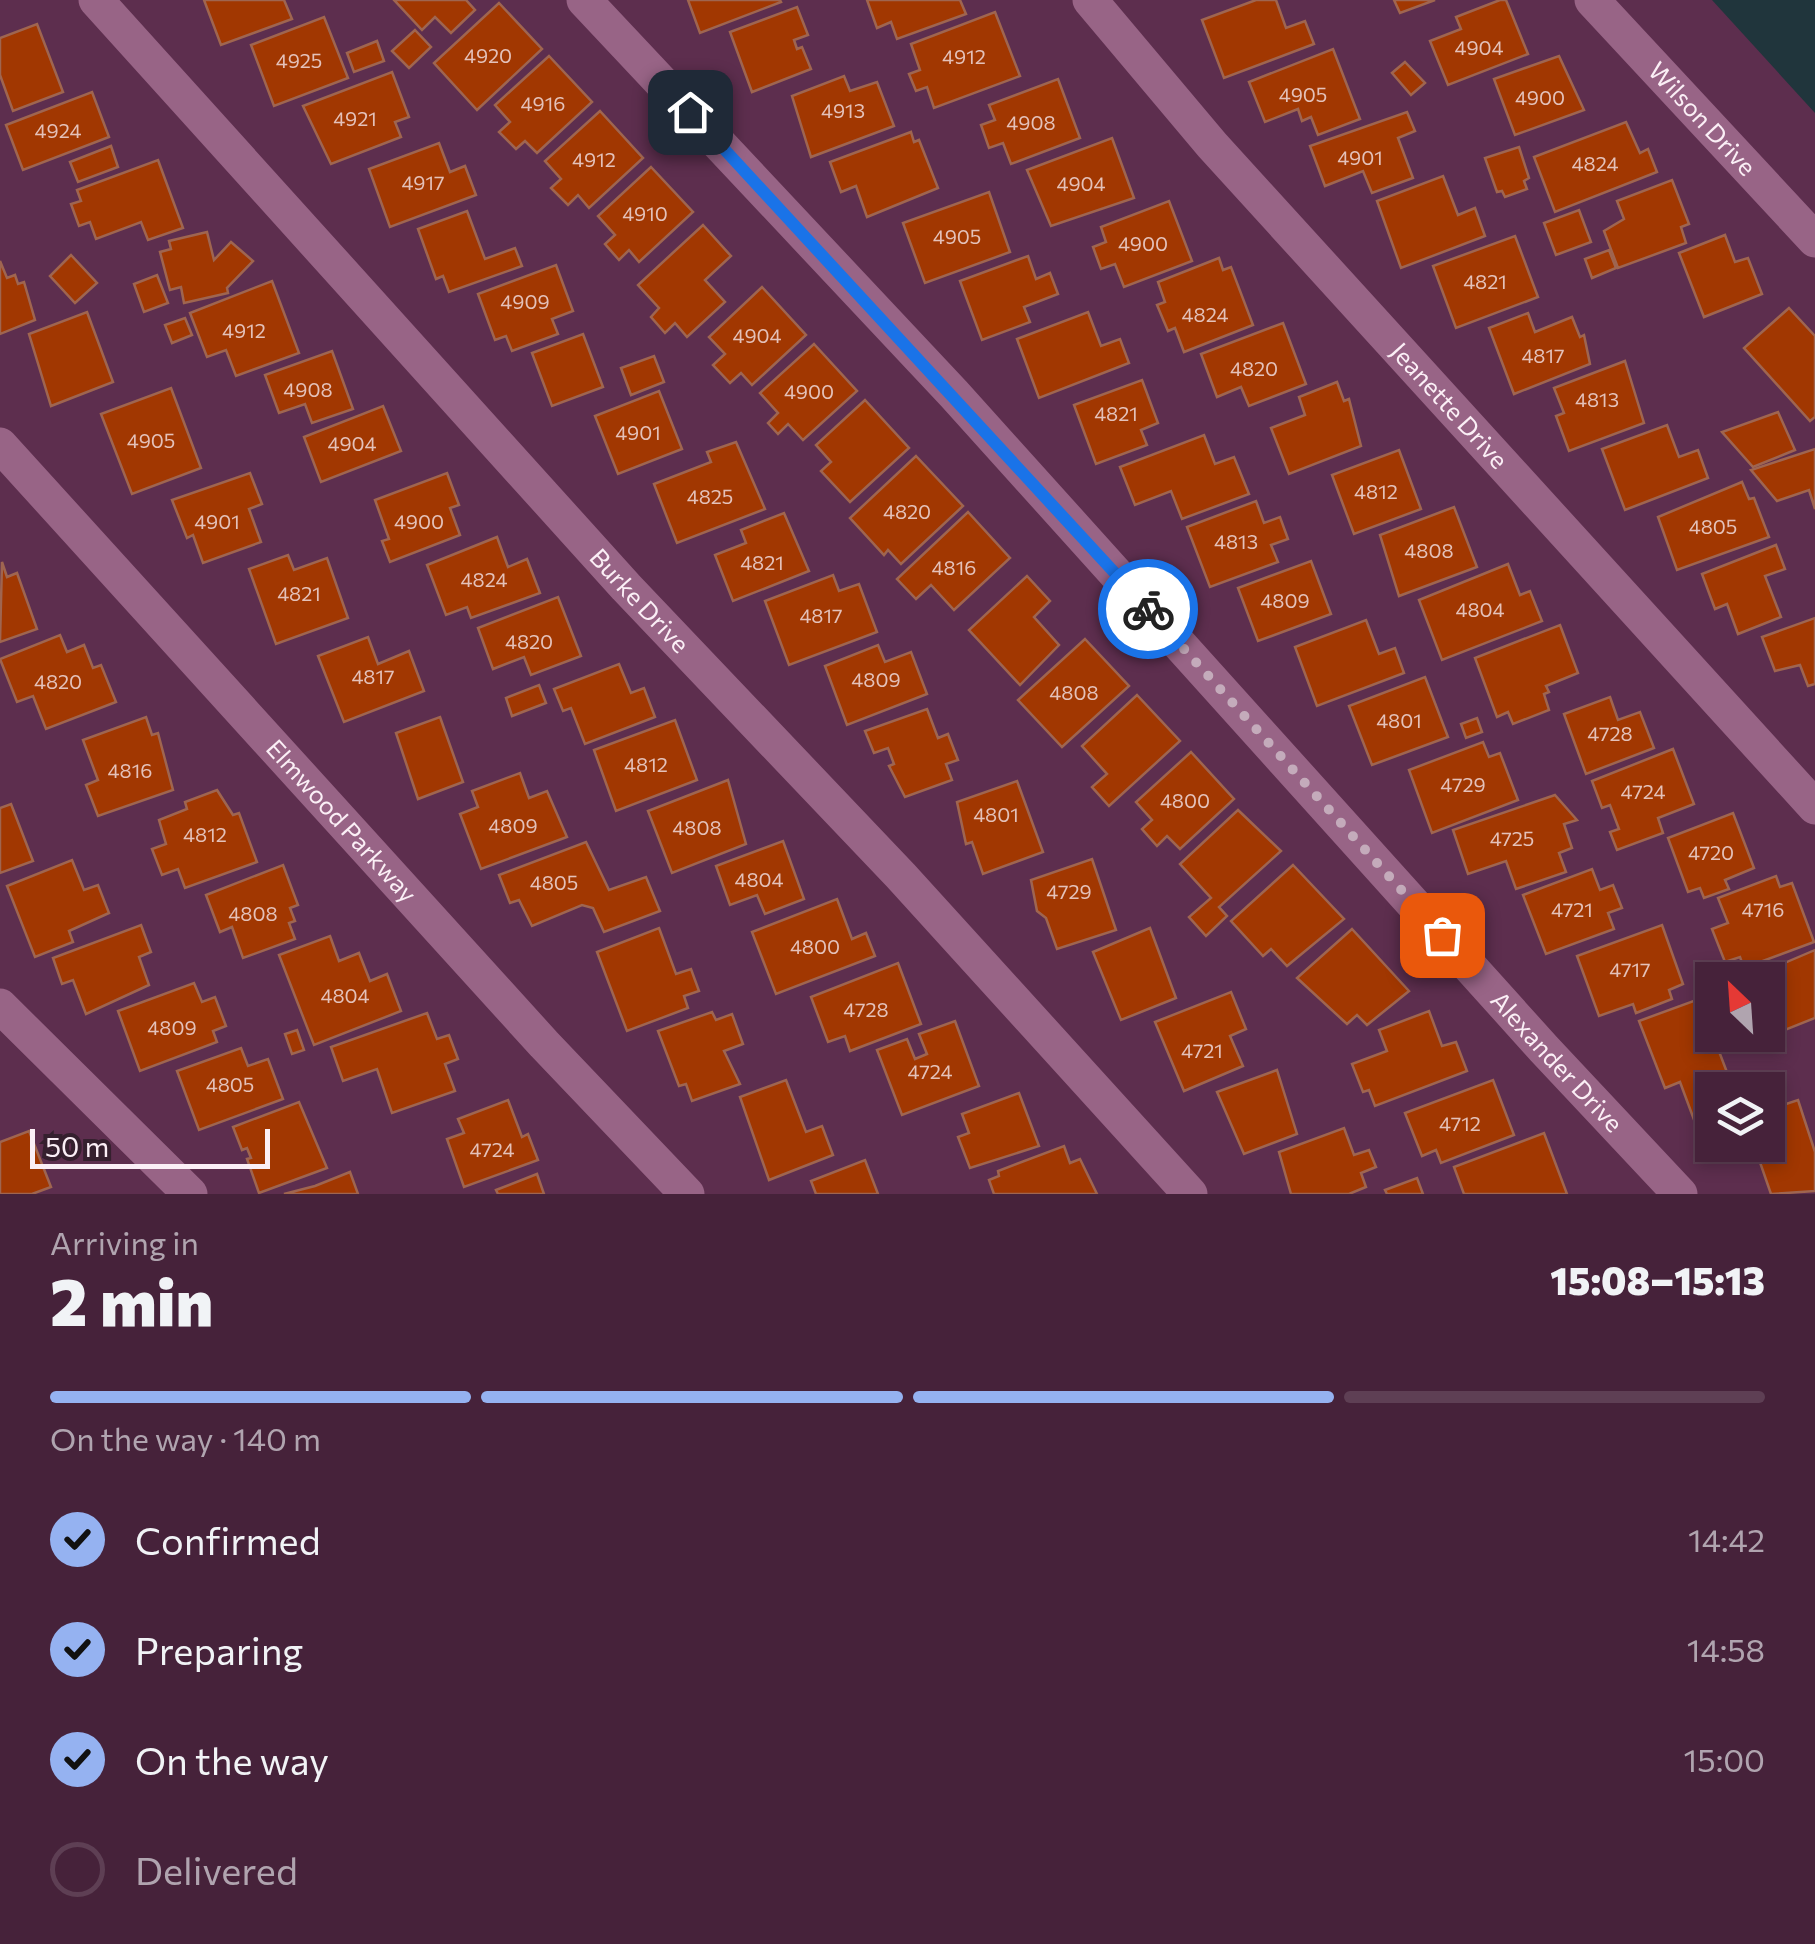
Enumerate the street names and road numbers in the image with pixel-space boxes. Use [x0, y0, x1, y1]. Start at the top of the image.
street label: Wilson Drive [1643, 55, 1763, 181]
street label: Jeanette Drive [1385, 336, 1515, 474]
street label: Burke Drive [584, 542, 696, 658]
street label: Elmwood Parkway [261, 733, 424, 908]
street label: Alexander Drive [1485, 985, 1630, 1137]

